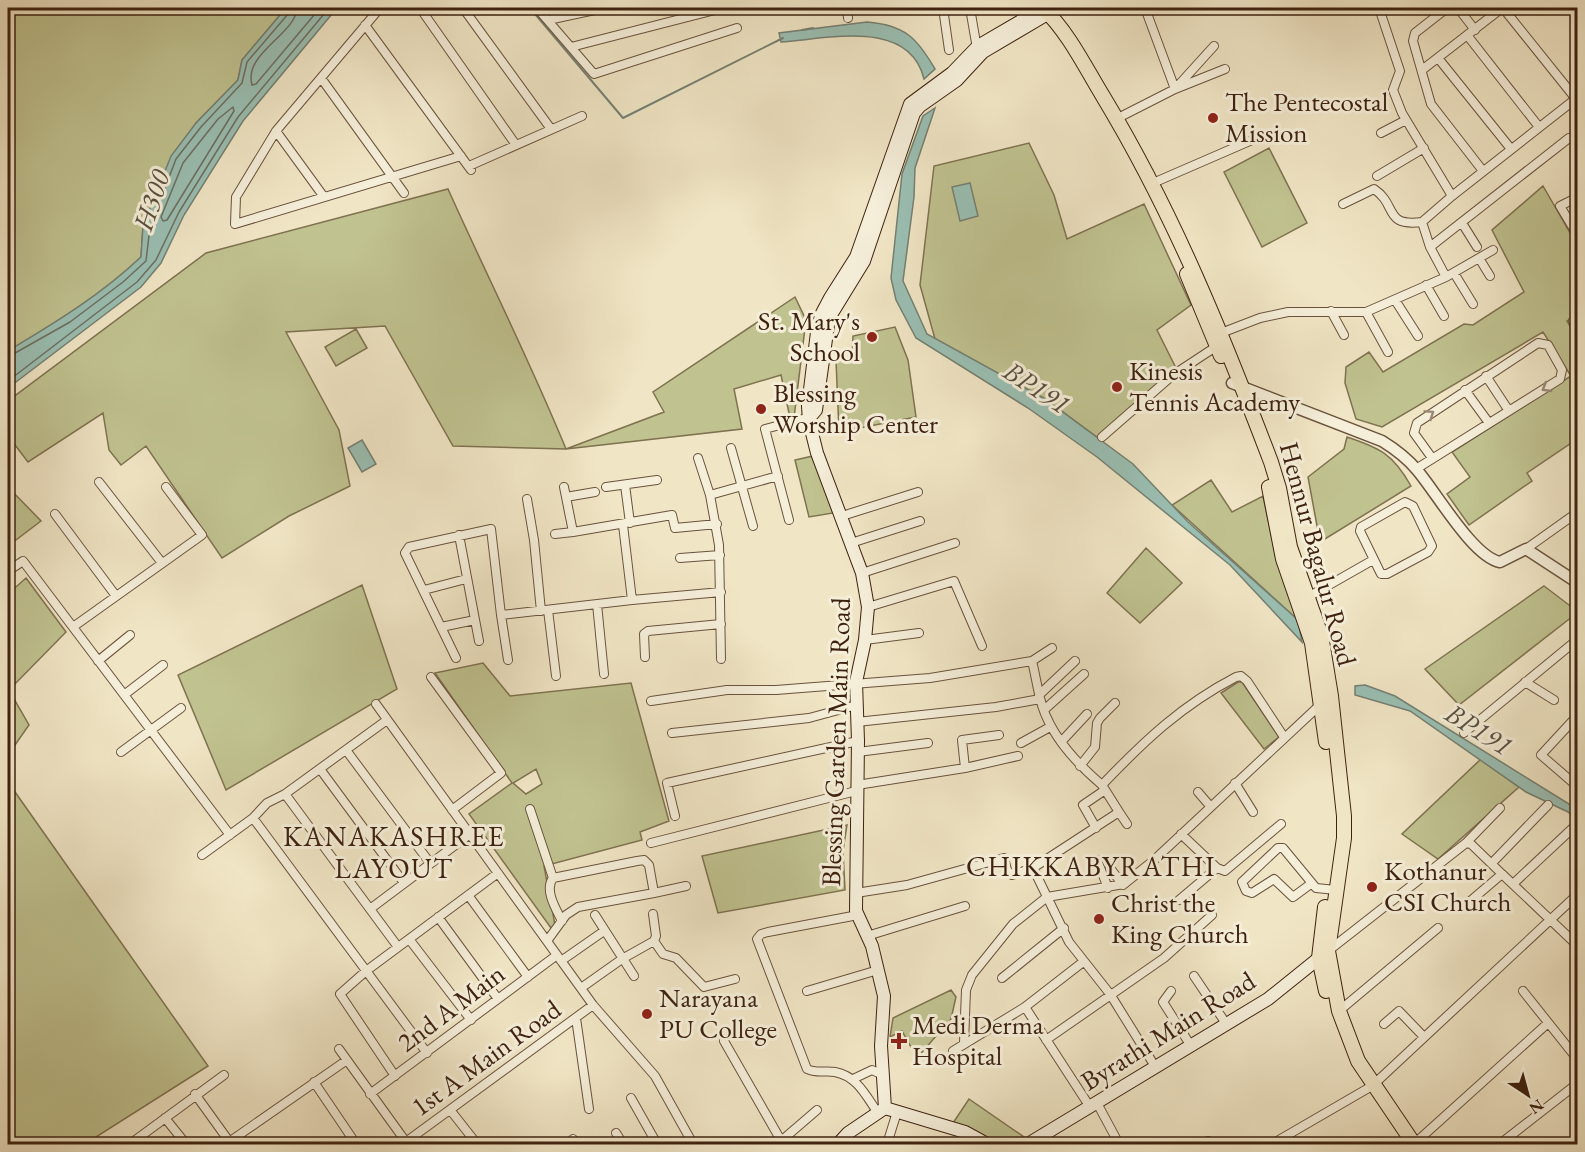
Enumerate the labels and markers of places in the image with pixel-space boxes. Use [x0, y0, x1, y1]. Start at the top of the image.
place label: The Pentecostal Mission [1225, 84, 1388, 150]
marker: The Pentecostal Mission [1206, 111, 1220, 125]
place label: St. Mary's School [758, 303, 860, 369]
marker: St. Mary's School [865, 330, 879, 344]
place label: Kinesis Tennis Academy [1129, 353, 1300, 419]
place label: Blessing Worship Center [773, 375, 938, 441]
marker: Kinesis Tennis Academy [1110, 380, 1124, 394]
marker: Blessing Worship Center [754, 402, 768, 416]
place label: Kothanur CSI Church [1384, 853, 1512, 919]
marker: Kothanur CSI Church [1365, 880, 1379, 894]
place label: Christ the King Church [1111, 885, 1249, 951]
marker: Christ the King Church [1092, 912, 1106, 926]
place label: Narayana PU College [659, 980, 777, 1046]
marker: Narayana PU College [640, 1007, 654, 1021]
place label: Medi Derma Hospital [912, 1007, 1044, 1073]
marker: Medi Derma Hospital [890, 1032, 908, 1050]

